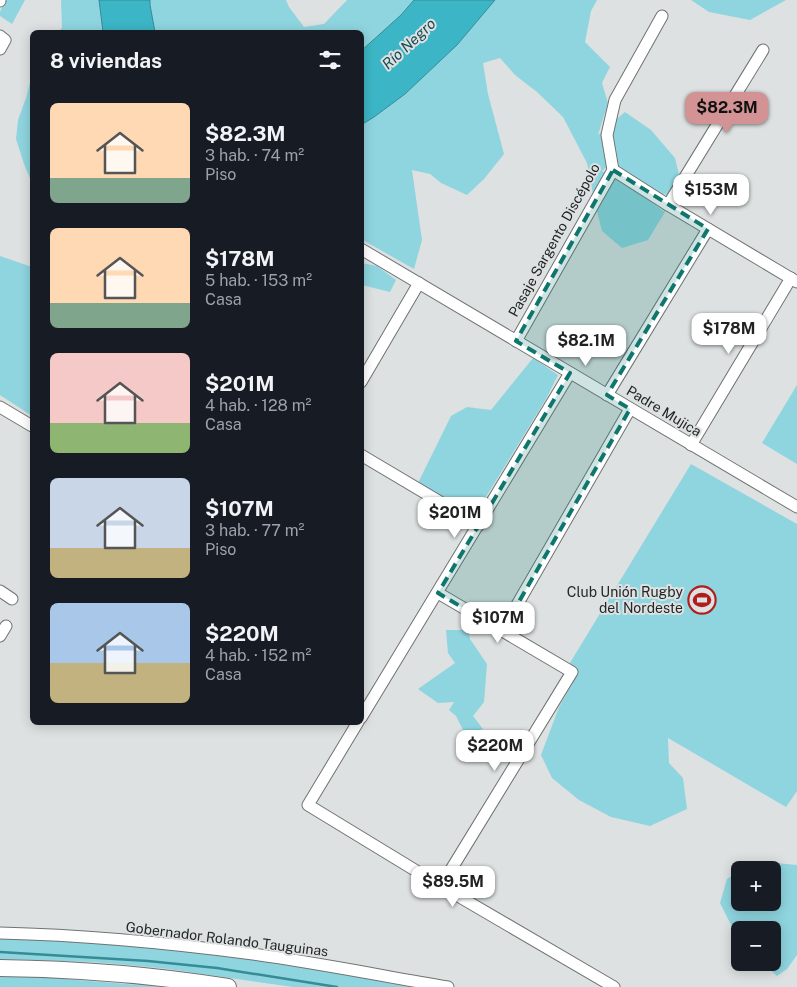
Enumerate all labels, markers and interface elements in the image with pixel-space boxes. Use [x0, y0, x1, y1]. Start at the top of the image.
water label: Río Negro [379, 15, 439, 73]
icon: filters [316, 46, 344, 74]
text: 8 viviendas [50, 48, 162, 73]
pin: $82.3M [686, 92, 768, 134]
text: $82.3M [696, 98, 758, 117]
text: $82.3M [205, 121, 286, 146]
icon: home [90, 123, 150, 183]
text: 3 hab. · 74 m² [205, 146, 304, 165]
street label: Pasaje Sargento Discépolo [505, 160, 603, 320]
text: Piso [205, 165, 236, 184]
pin: $153M [676, 174, 746, 216]
text: $153M [684, 180, 738, 199]
text: $178M [205, 246, 275, 271]
icon: home [90, 248, 150, 308]
text: 5 hab. · 153 m² [205, 271, 312, 290]
text: Casa [205, 290, 242, 309]
pin: $178M [694, 312, 764, 355]
text: $178M [702, 319, 756, 338]
pin: $82.1M [545, 324, 627, 367]
text: $82.1M [557, 331, 615, 350]
text: $201M [205, 371, 274, 396]
icon: home [90, 373, 150, 433]
street label: Padre Mujica [624, 382, 704, 440]
text: 4 hab. · 128 m² [205, 396, 311, 415]
text: Casa [205, 415, 242, 434]
text: $107M [205, 496, 274, 521]
pin: $201M [420, 496, 490, 539]
icon: home [90, 498, 150, 558]
text: $201M [429, 503, 481, 522]
text: 3 hab. · 77 m² [205, 521, 304, 540]
text: Piso [205, 540, 236, 559]
place label: Club Unión Rugby del Nordeste [567, 584, 684, 616]
sports icon: Club Unión Rugby del Nordeste [687, 585, 717, 615]
pin: $107M [463, 602, 533, 644]
text: $107M [472, 608, 524, 627]
text: $220M [205, 621, 279, 646]
icon: home [90, 623, 150, 683]
text: 4 hab. · 152 m² [205, 646, 311, 665]
text: Casa [205, 665, 242, 684]
pin: $220M [460, 730, 530, 772]
text: $220M [467, 736, 523, 755]
map controls [731, 861, 781, 971]
button: + [731, 861, 781, 911]
pin: $89.5M [412, 866, 494, 908]
text: $89.5M [422, 872, 484, 891]
street label: Gobernador Rolando Tauguinas [125, 919, 329, 959]
button: − [731, 921, 781, 971]

